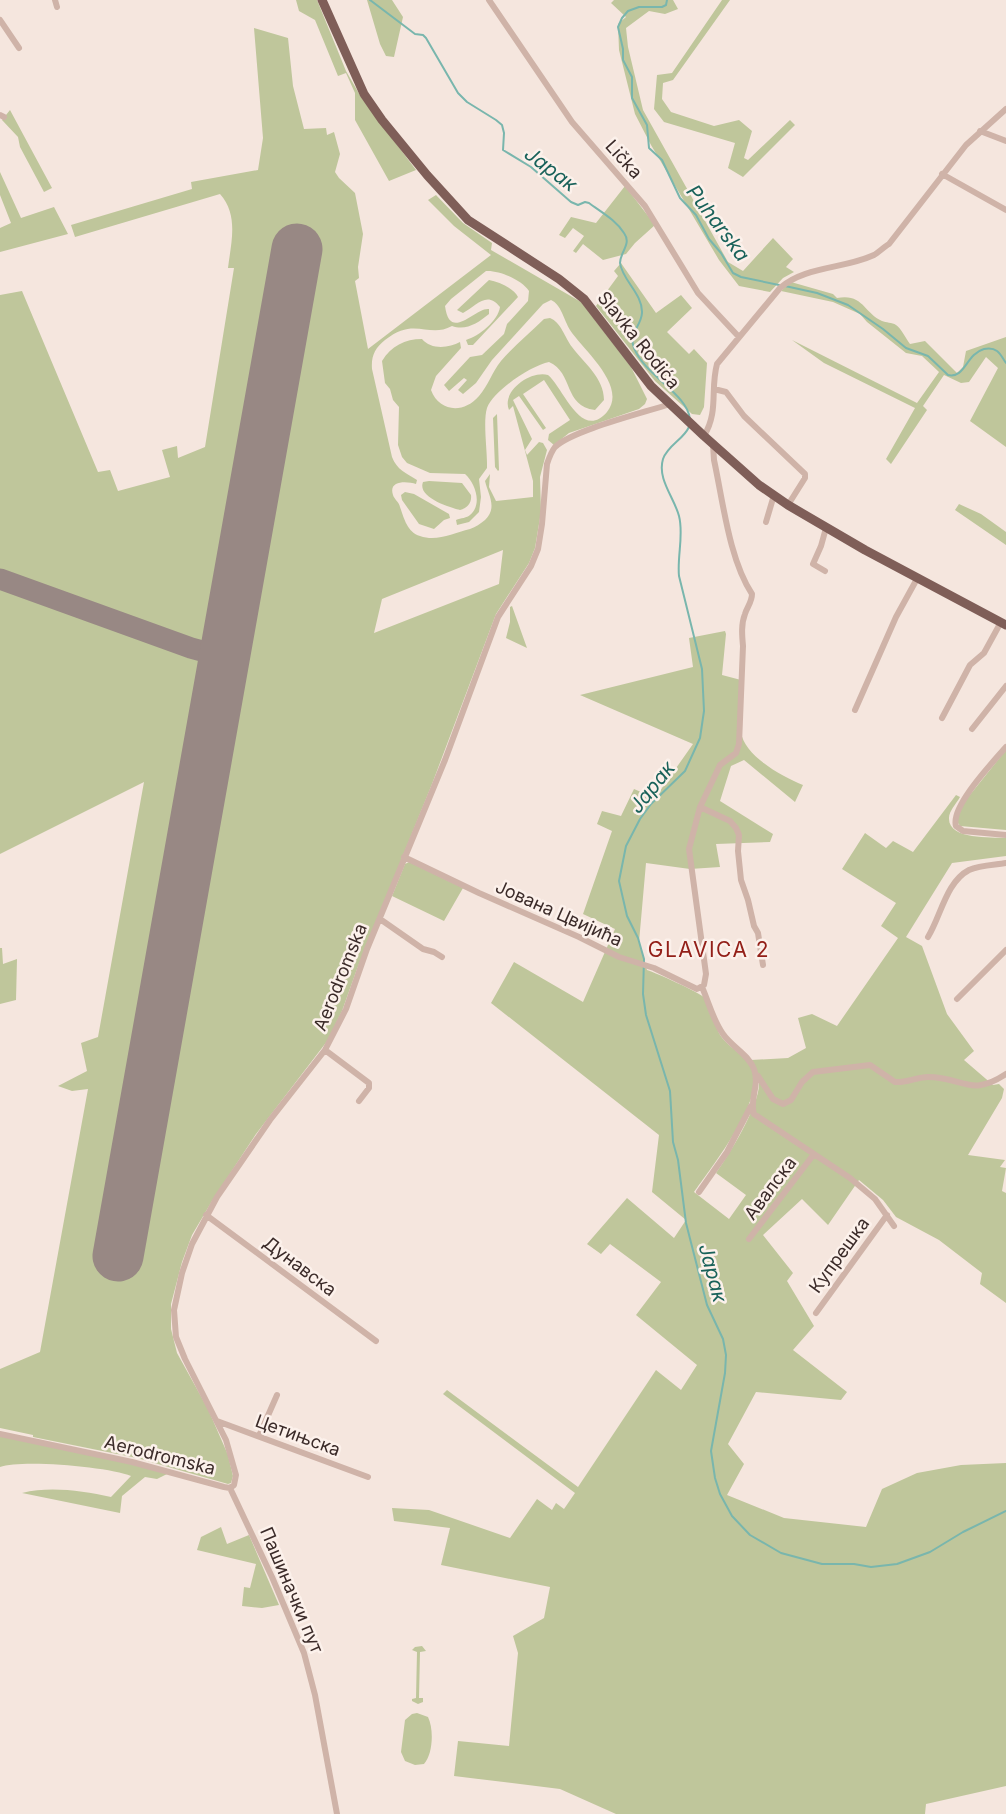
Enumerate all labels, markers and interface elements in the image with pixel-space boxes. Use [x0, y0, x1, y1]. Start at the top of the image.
street label: Lička [601, 135, 647, 183]
water label: Јарак [520, 142, 583, 197]
water label: Puharska [681, 180, 755, 266]
street label: Slavka Rodića [593, 287, 685, 393]
water label: Јарак [624, 756, 681, 818]
street label: Јована Цвијића [492, 876, 626, 950]
street label: Aerodromska [309, 920, 371, 1034]
district label: GLAVICA 2 [648, 937, 770, 962]
street label: Авалска [740, 1152, 800, 1224]
street label: Купрешка [805, 1213, 873, 1297]
street label: Дунавска [259, 1232, 341, 1300]
water label: Јарак [694, 1241, 733, 1306]
street label: Цетињска [253, 1410, 343, 1460]
street label: Aerodromska [102, 1431, 218, 1479]
street label: Пашиначки пут [256, 1524, 328, 1657]

